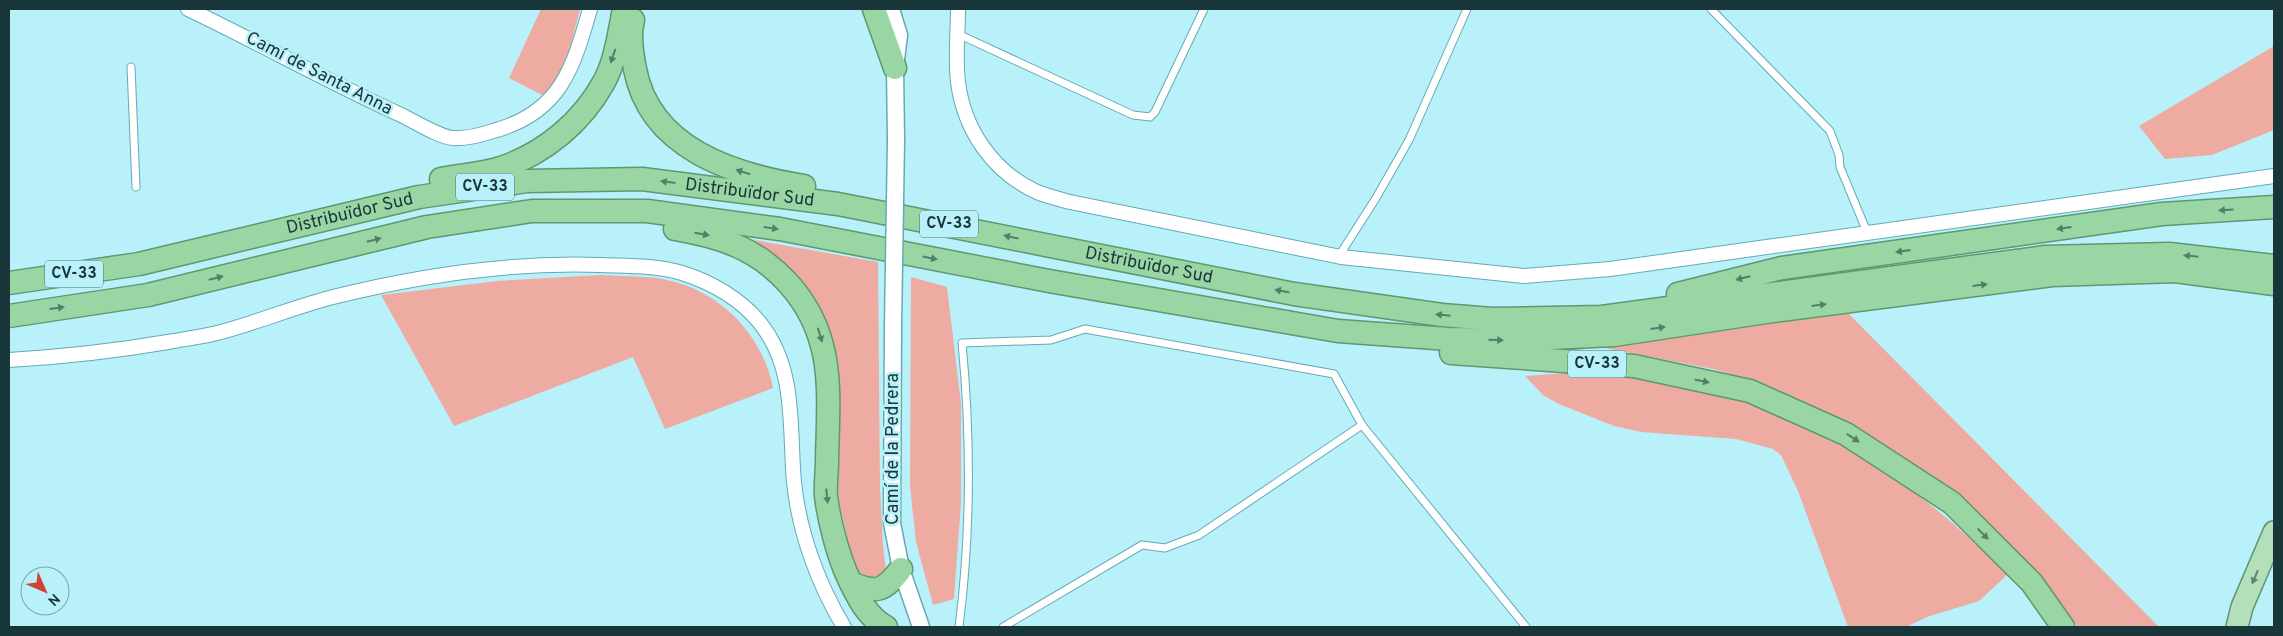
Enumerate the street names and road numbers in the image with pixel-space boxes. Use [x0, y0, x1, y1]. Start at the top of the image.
street label: Camí de Santa Anna [242, 27, 396, 121]
road number: CV-33 [456, 173, 514, 200]
street label: Distribuïdor Sud [684, 173, 816, 212]
street label: Distribuïdor Sud [284, 187, 416, 240]
road number: CV-33 [920, 210, 978, 238]
street label: Distribuïdor Sud [1083, 242, 1215, 289]
road number: CV-33 [45, 260, 103, 288]
road number: CV-33 [1568, 350, 1626, 378]
street label: Camí de la Pedrera [882, 373, 905, 525]

